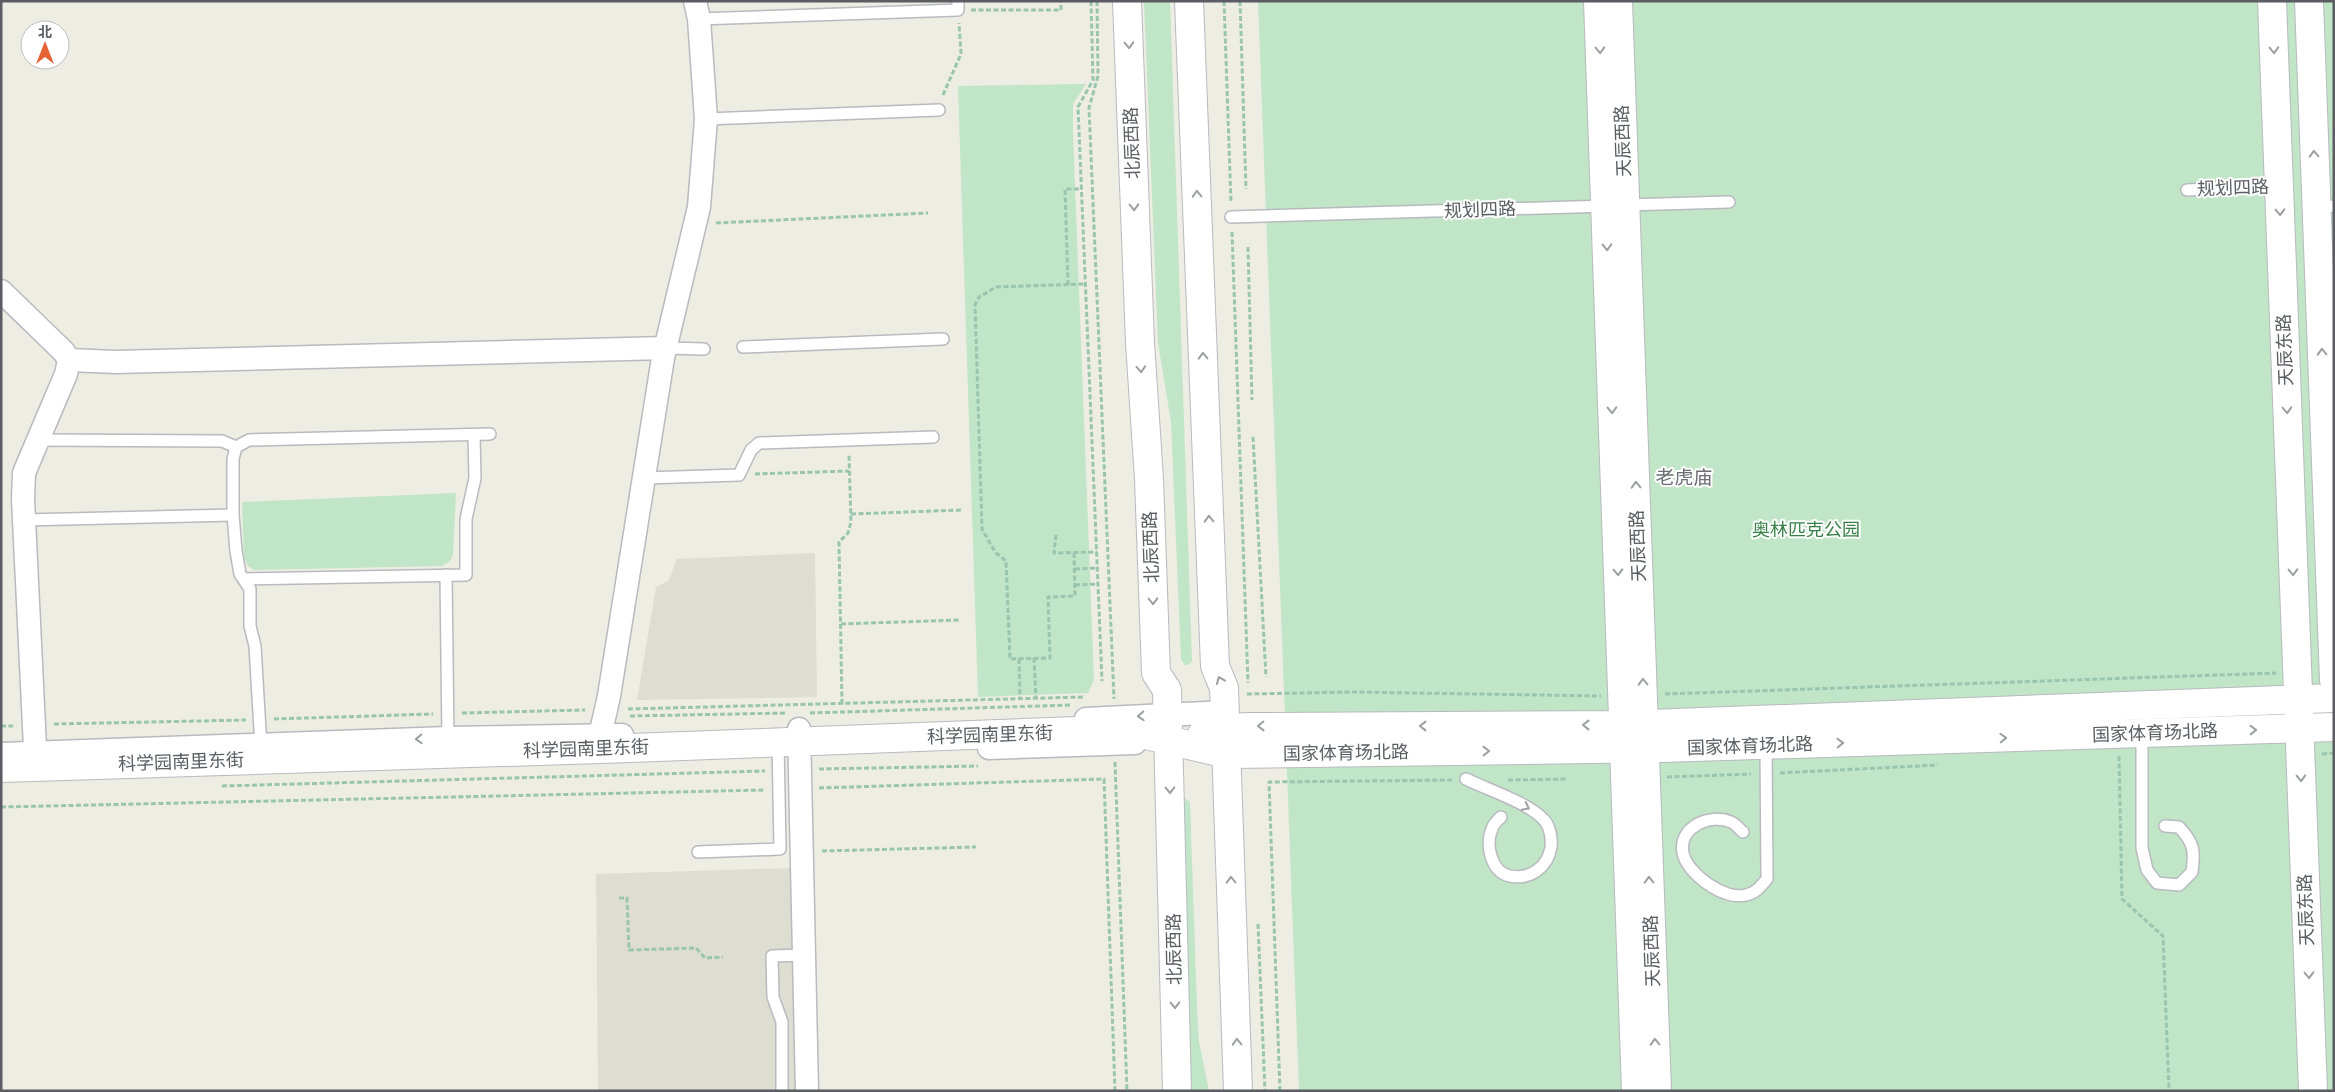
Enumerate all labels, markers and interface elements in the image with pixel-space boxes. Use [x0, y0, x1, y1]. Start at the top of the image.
north arrow [20, 20, 70, 70]
text: 北 [38, 24, 52, 41]
one-way arrow [1123, 41, 1134, 49]
one-way arrow [1594, 46, 1605, 54]
one-way arrow [2269, 46, 2279, 54]
street label: 天辰西路 [1611, 105, 1635, 177]
street label: 北辰西路 [1120, 107, 1144, 179]
one-way arrow [2309, 150, 2320, 158]
street label: 规划四路 [2197, 176, 2269, 200]
one-way arrow [1191, 190, 1202, 198]
street label: 规划四路 [1444, 198, 1516, 222]
one-way arrow [1129, 203, 1140, 211]
one-way arrow [2275, 209, 2285, 217]
one-way arrow [1601, 244, 1612, 252]
street label: 天辰东路 [2273, 314, 2297, 386]
one-way arrow [2316, 348, 2327, 356]
one-way arrow [1198, 352, 1208, 360]
one-way arrow [1136, 366, 1147, 374]
one-way arrow [1607, 406, 1618, 414]
one-way arrow [2282, 406, 2292, 414]
district label: 老虎庙 [1655, 466, 1713, 489]
one-way arrow [1630, 481, 1641, 489]
street label: 天辰西路 [1626, 510, 1650, 582]
street label: 北辰西路 [1139, 511, 1163, 583]
one-way arrow [1204, 515, 1214, 522]
park label: 奥林匹克公园 [1752, 519, 1860, 541]
one-way arrow [1613, 568, 1624, 576]
one-way arrow [2287, 568, 2298, 576]
one-way arrow [1148, 598, 1159, 606]
one-way arrow [1216, 676, 1227, 685]
one-way arrow [1637, 678, 1648, 686]
one-way arrow [1137, 710, 1145, 721]
one-way arrow [1581, 720, 1589, 730]
street label: 国家体育场北路 [2092, 720, 2218, 746]
one-way arrow [1256, 721, 1264, 732]
one-way arrow [1419, 721, 1426, 731]
street label: 科学园南里东街 [927, 722, 1053, 748]
one-way arrow [2249, 725, 2257, 736]
street label: 国家体育场北路 [1687, 733, 1813, 759]
one-way arrow [2000, 733, 2007, 743]
one-way arrow [415, 734, 423, 745]
street label: 科学园南里东街 [523, 736, 649, 762]
one-way arrow [1837, 738, 1845, 748]
street label: 国家体育场北路 [1283, 741, 1409, 765]
one-way arrow [1482, 746, 1490, 756]
street label: 科学园南里东街 [118, 749, 244, 775]
one-way arrow [2295, 774, 2306, 782]
one-way arrow [1165, 786, 1175, 794]
one-way arrow [1521, 801, 1530, 811]
street label: 天辰东路 [2294, 874, 2318, 946]
one-way arrow [1226, 875, 1236, 883]
one-way arrow [1644, 875, 1655, 883]
street label: 北辰西路 [1162, 913, 1186, 985]
street label: 天辰西路 [1640, 915, 1664, 987]
one-way arrow [2303, 971, 2314, 979]
one-way arrow [1170, 1002, 1180, 1009]
one-way arrow [1231, 1038, 1242, 1046]
one-way arrow [1650, 1038, 1660, 1046]

